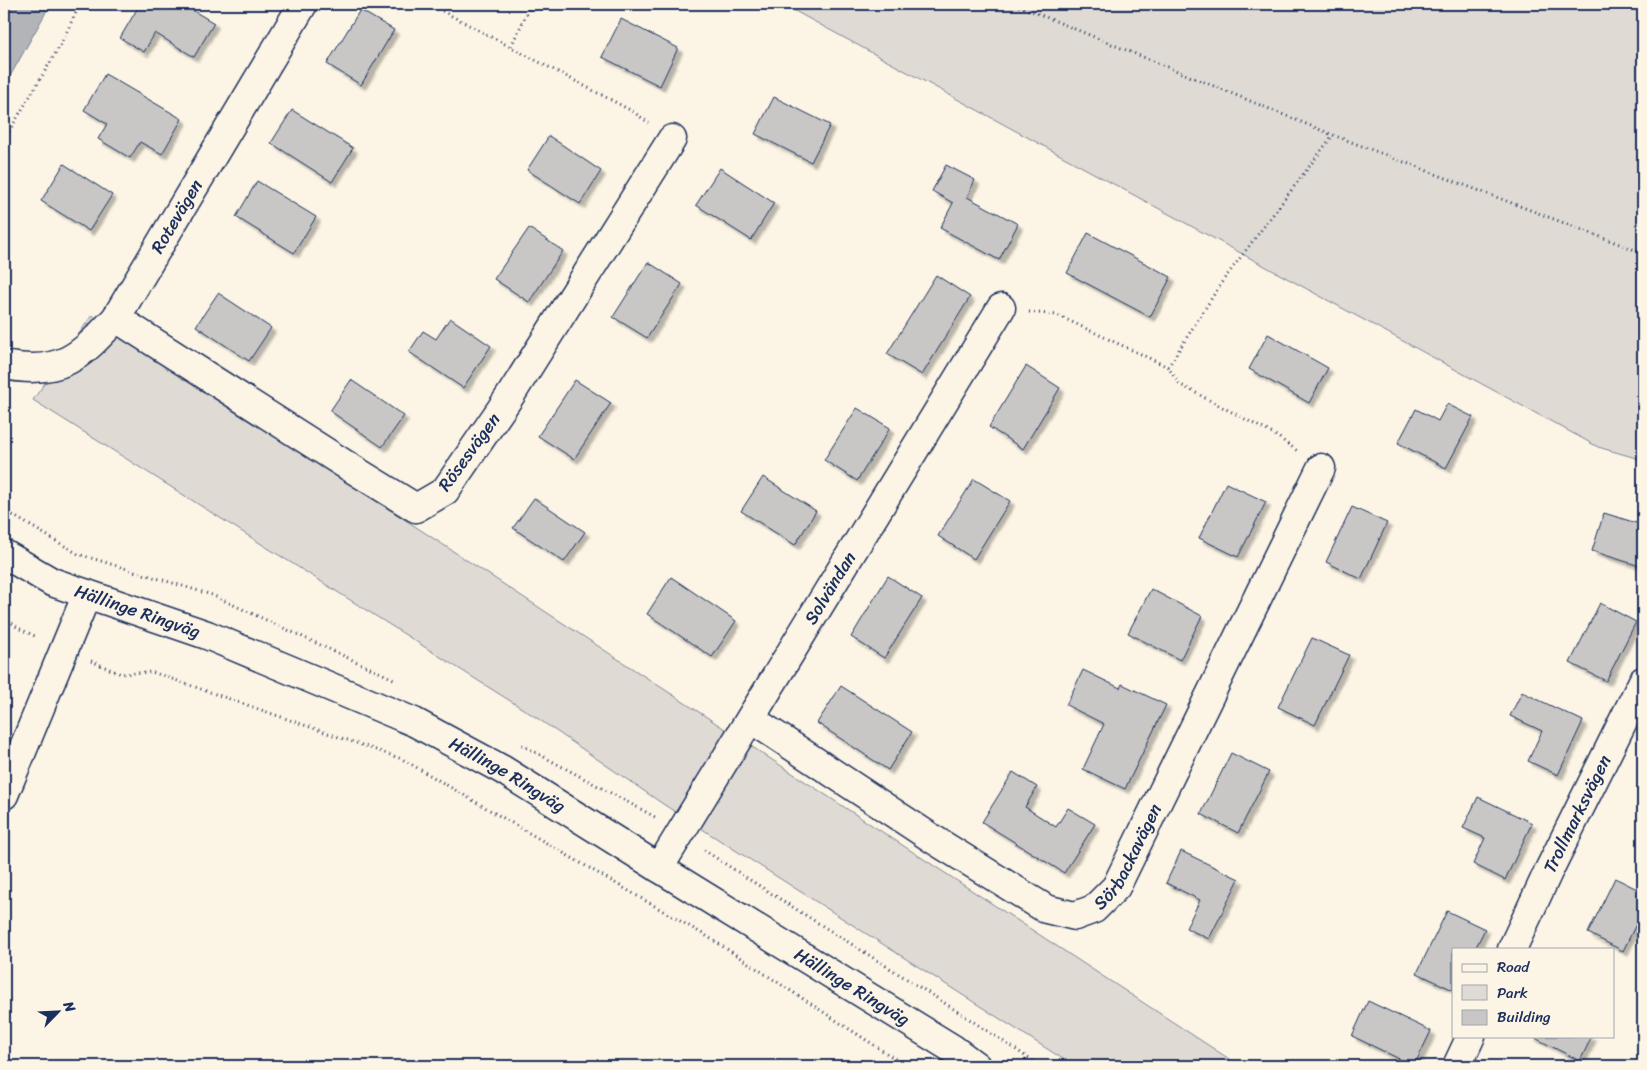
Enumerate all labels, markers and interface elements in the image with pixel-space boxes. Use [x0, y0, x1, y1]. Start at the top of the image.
street label: Rotevägen [142, 173, 212, 260]
street label: Rösesvägen [429, 405, 509, 498]
street label: Solvändan [795, 545, 865, 631]
street label: Hällinge Ringväg [70, 575, 205, 648]
street label: Hällinge Ringväg [443, 728, 572, 822]
street label: Trollmarksvägen [1534, 749, 1620, 879]
street label: Sörbackavägen [1085, 798, 1171, 918]
street label: Hällinge Ringväg [788, 939, 916, 1035]
legend [1452, 948, 1614, 1038]
text: Road [1497, 954, 1530, 980]
text: Park [1497, 980, 1528, 1006]
north arrow [32, 988, 82, 1038]
text: N [56, 996, 83, 1017]
text: Building [1497, 1004, 1551, 1030]

